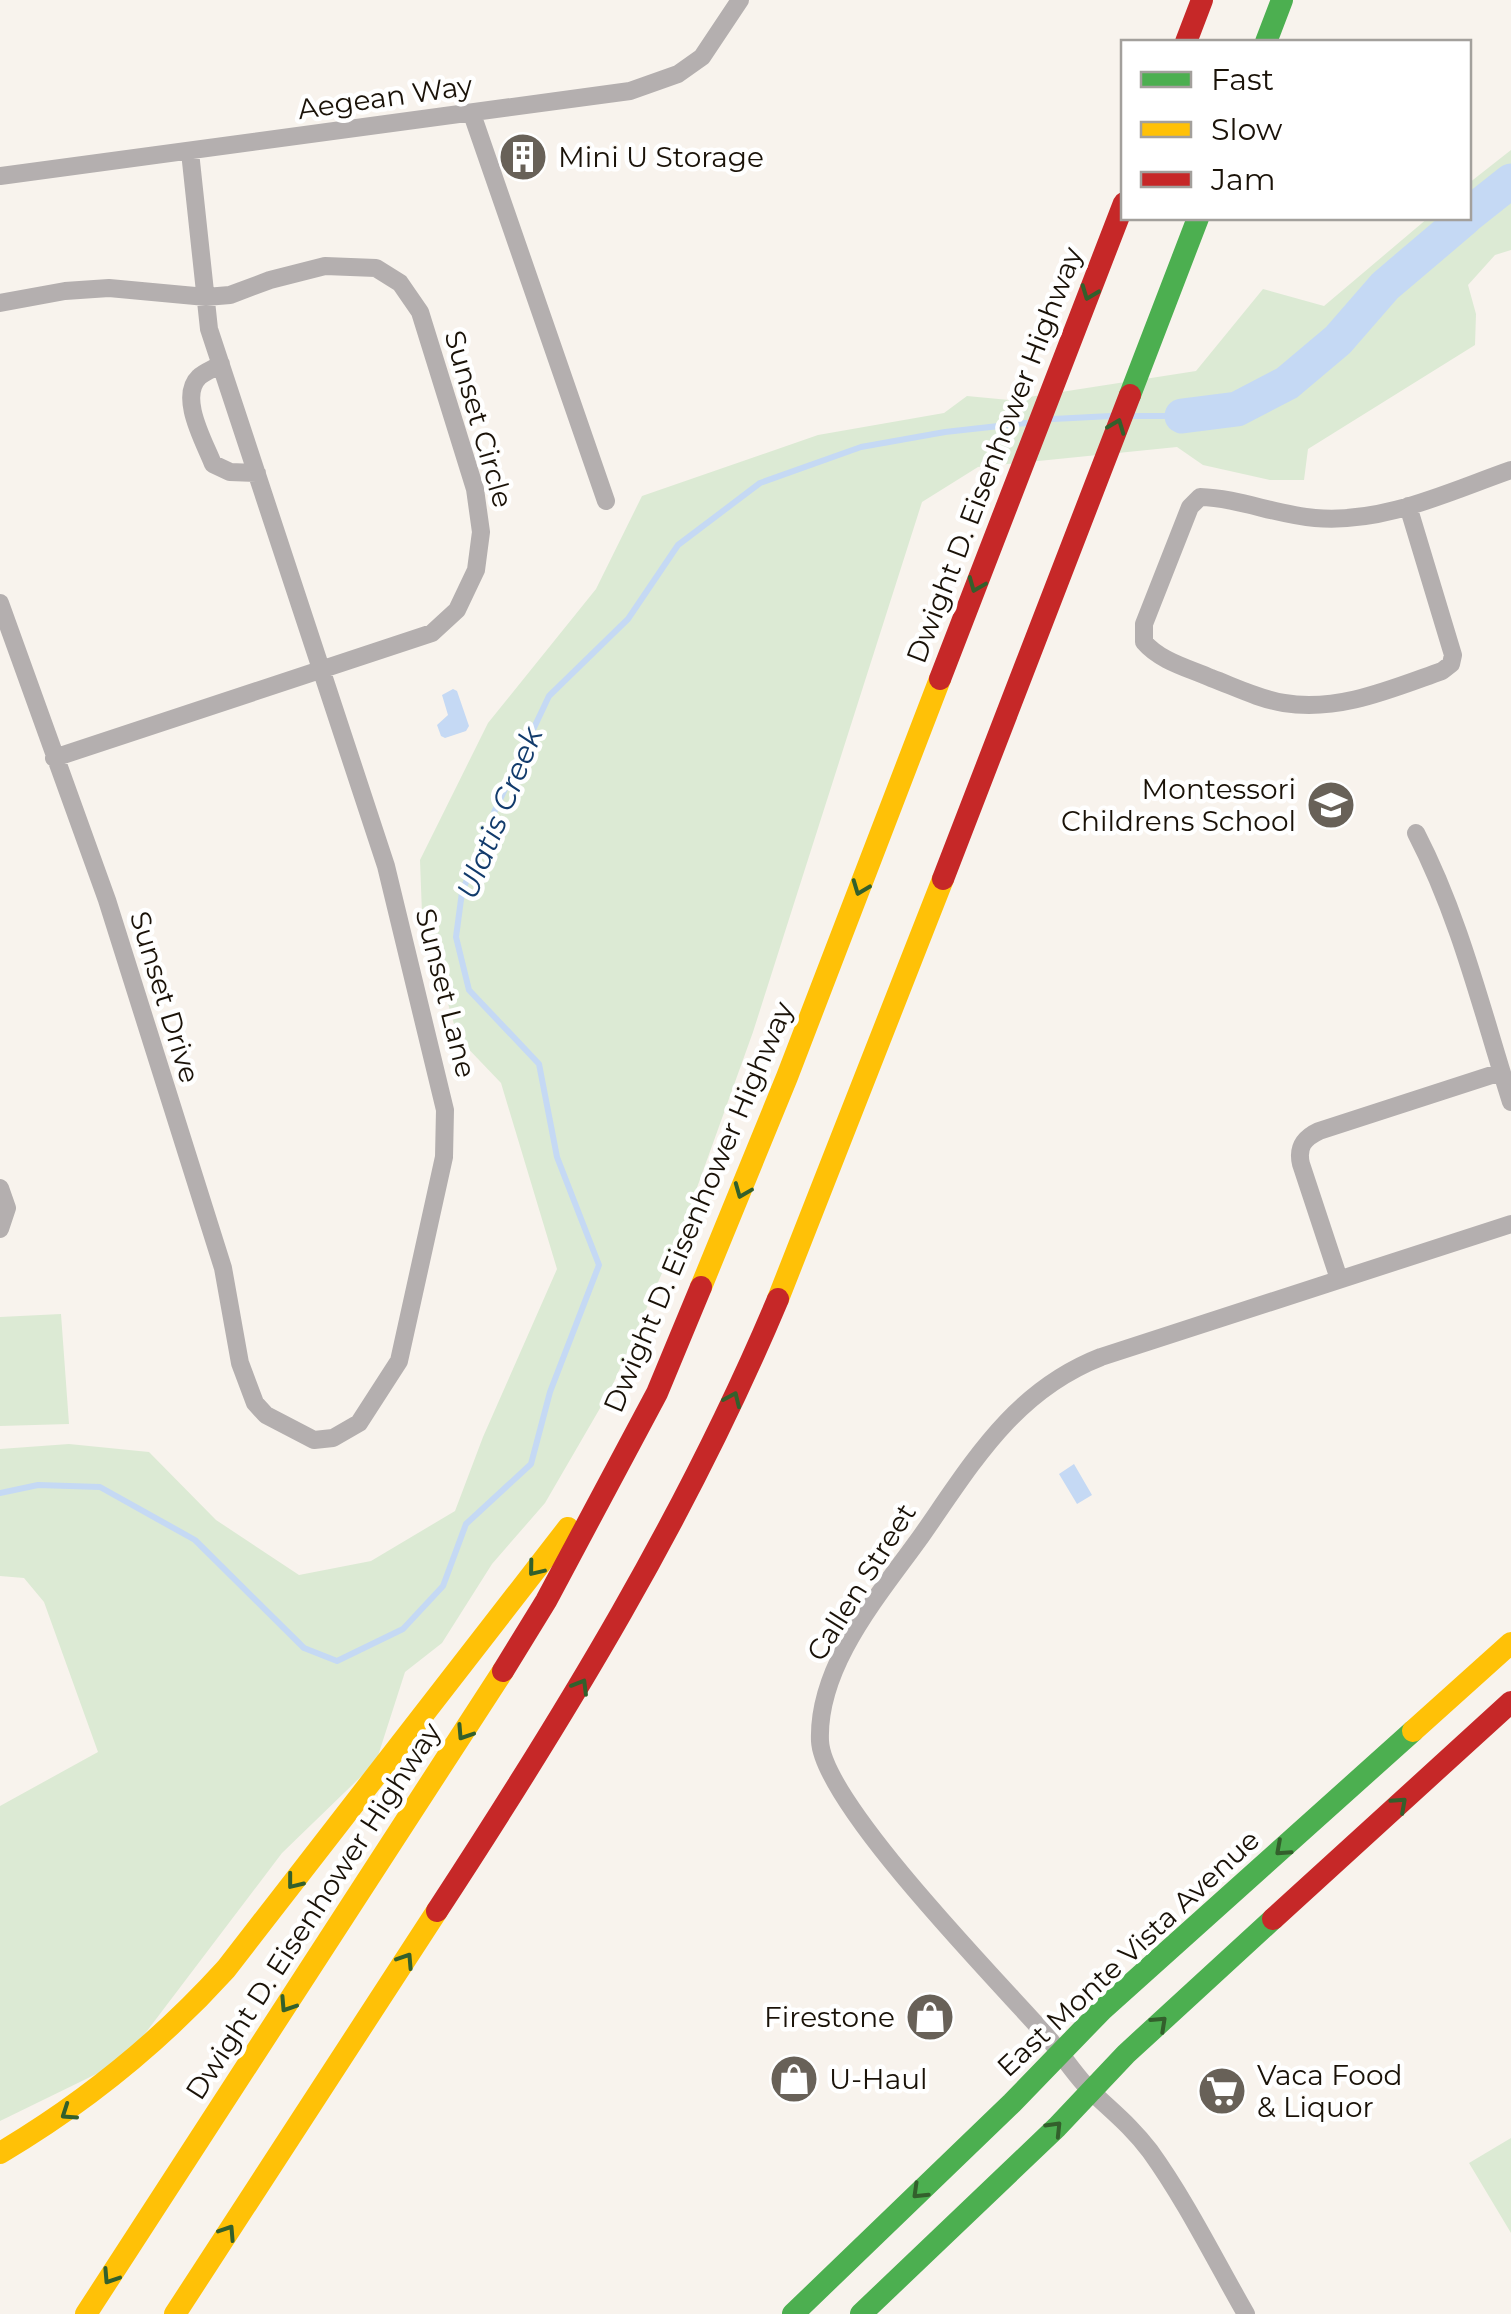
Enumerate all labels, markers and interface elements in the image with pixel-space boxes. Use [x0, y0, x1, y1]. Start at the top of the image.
legend [1121, 40, 1471, 220]
text: Fast [1211, 61, 1274, 98]
street label: Aegean Way [295, 68, 475, 126]
text: Slow [1211, 111, 1283, 148]
building icon: Mini U Storage [497, 131, 549, 183]
place label: Mini U Storage [558, 140, 764, 174]
text: Jam [1210, 161, 1276, 198]
street label: Dwight D. Eisenhower Highway [899, 241, 1090, 668]
one-way arrow [1080, 283, 1100, 300]
street label: Sunset Circle [438, 327, 520, 511]
one-way arrow [1105, 418, 1126, 435]
one-way arrow [968, 575, 988, 592]
water label: Ulatis Creek [448, 721, 551, 904]
place label: Montessori Childrens School [1061, 772, 1296, 838]
school or university icon: Montessori Childrens School [1305, 779, 1357, 831]
one-way arrow [852, 878, 872, 896]
street label: Sunset Lane [409, 905, 483, 1081]
street label: Sunset Drive [123, 907, 207, 1087]
street label: Dwight D. Eisenhower Highway [596, 996, 800, 1417]
one-way arrow [734, 1181, 754, 1199]
one-way arrow [721, 1391, 741, 1409]
street label: Callen Street [799, 1497, 923, 1667]
one-way arrow [529, 1558, 547, 1576]
one-way arrow [569, 1679, 588, 1697]
street label: Dwight D. Eisenhower Highway [178, 1715, 448, 2106]
one-way arrow [458, 1722, 477, 1740]
one-way arrow [1388, 1797, 1407, 1815]
street label: East Monte Vista Avenue [990, 1822, 1266, 2084]
one-way arrow [1275, 1837, 1294, 1855]
one-way arrow [288, 1871, 306, 1889]
one-way arrow [394, 1953, 413, 1971]
shop icon: Firestone [904, 1991, 956, 2043]
one-way arrow [281, 1995, 300, 2013]
place label: Firestone [764, 2000, 895, 2034]
one-way arrow [1148, 2017, 1167, 2035]
shop icon: U-Haul [768, 2053, 820, 2105]
place label: Vaca Food & Liquor [1257, 2058, 1402, 2124]
place label: U-Haul [829, 2062, 928, 2096]
supermarket icon: Vaca Food & Liquor [1196, 2065, 1248, 2117]
one-way arrow [60, 2101, 79, 2119]
one-way arrow [1043, 2122, 1061, 2140]
one-way arrow [912, 2181, 930, 2199]
one-way arrow [216, 2225, 234, 2244]
one-way arrow [103, 2267, 122, 2285]

